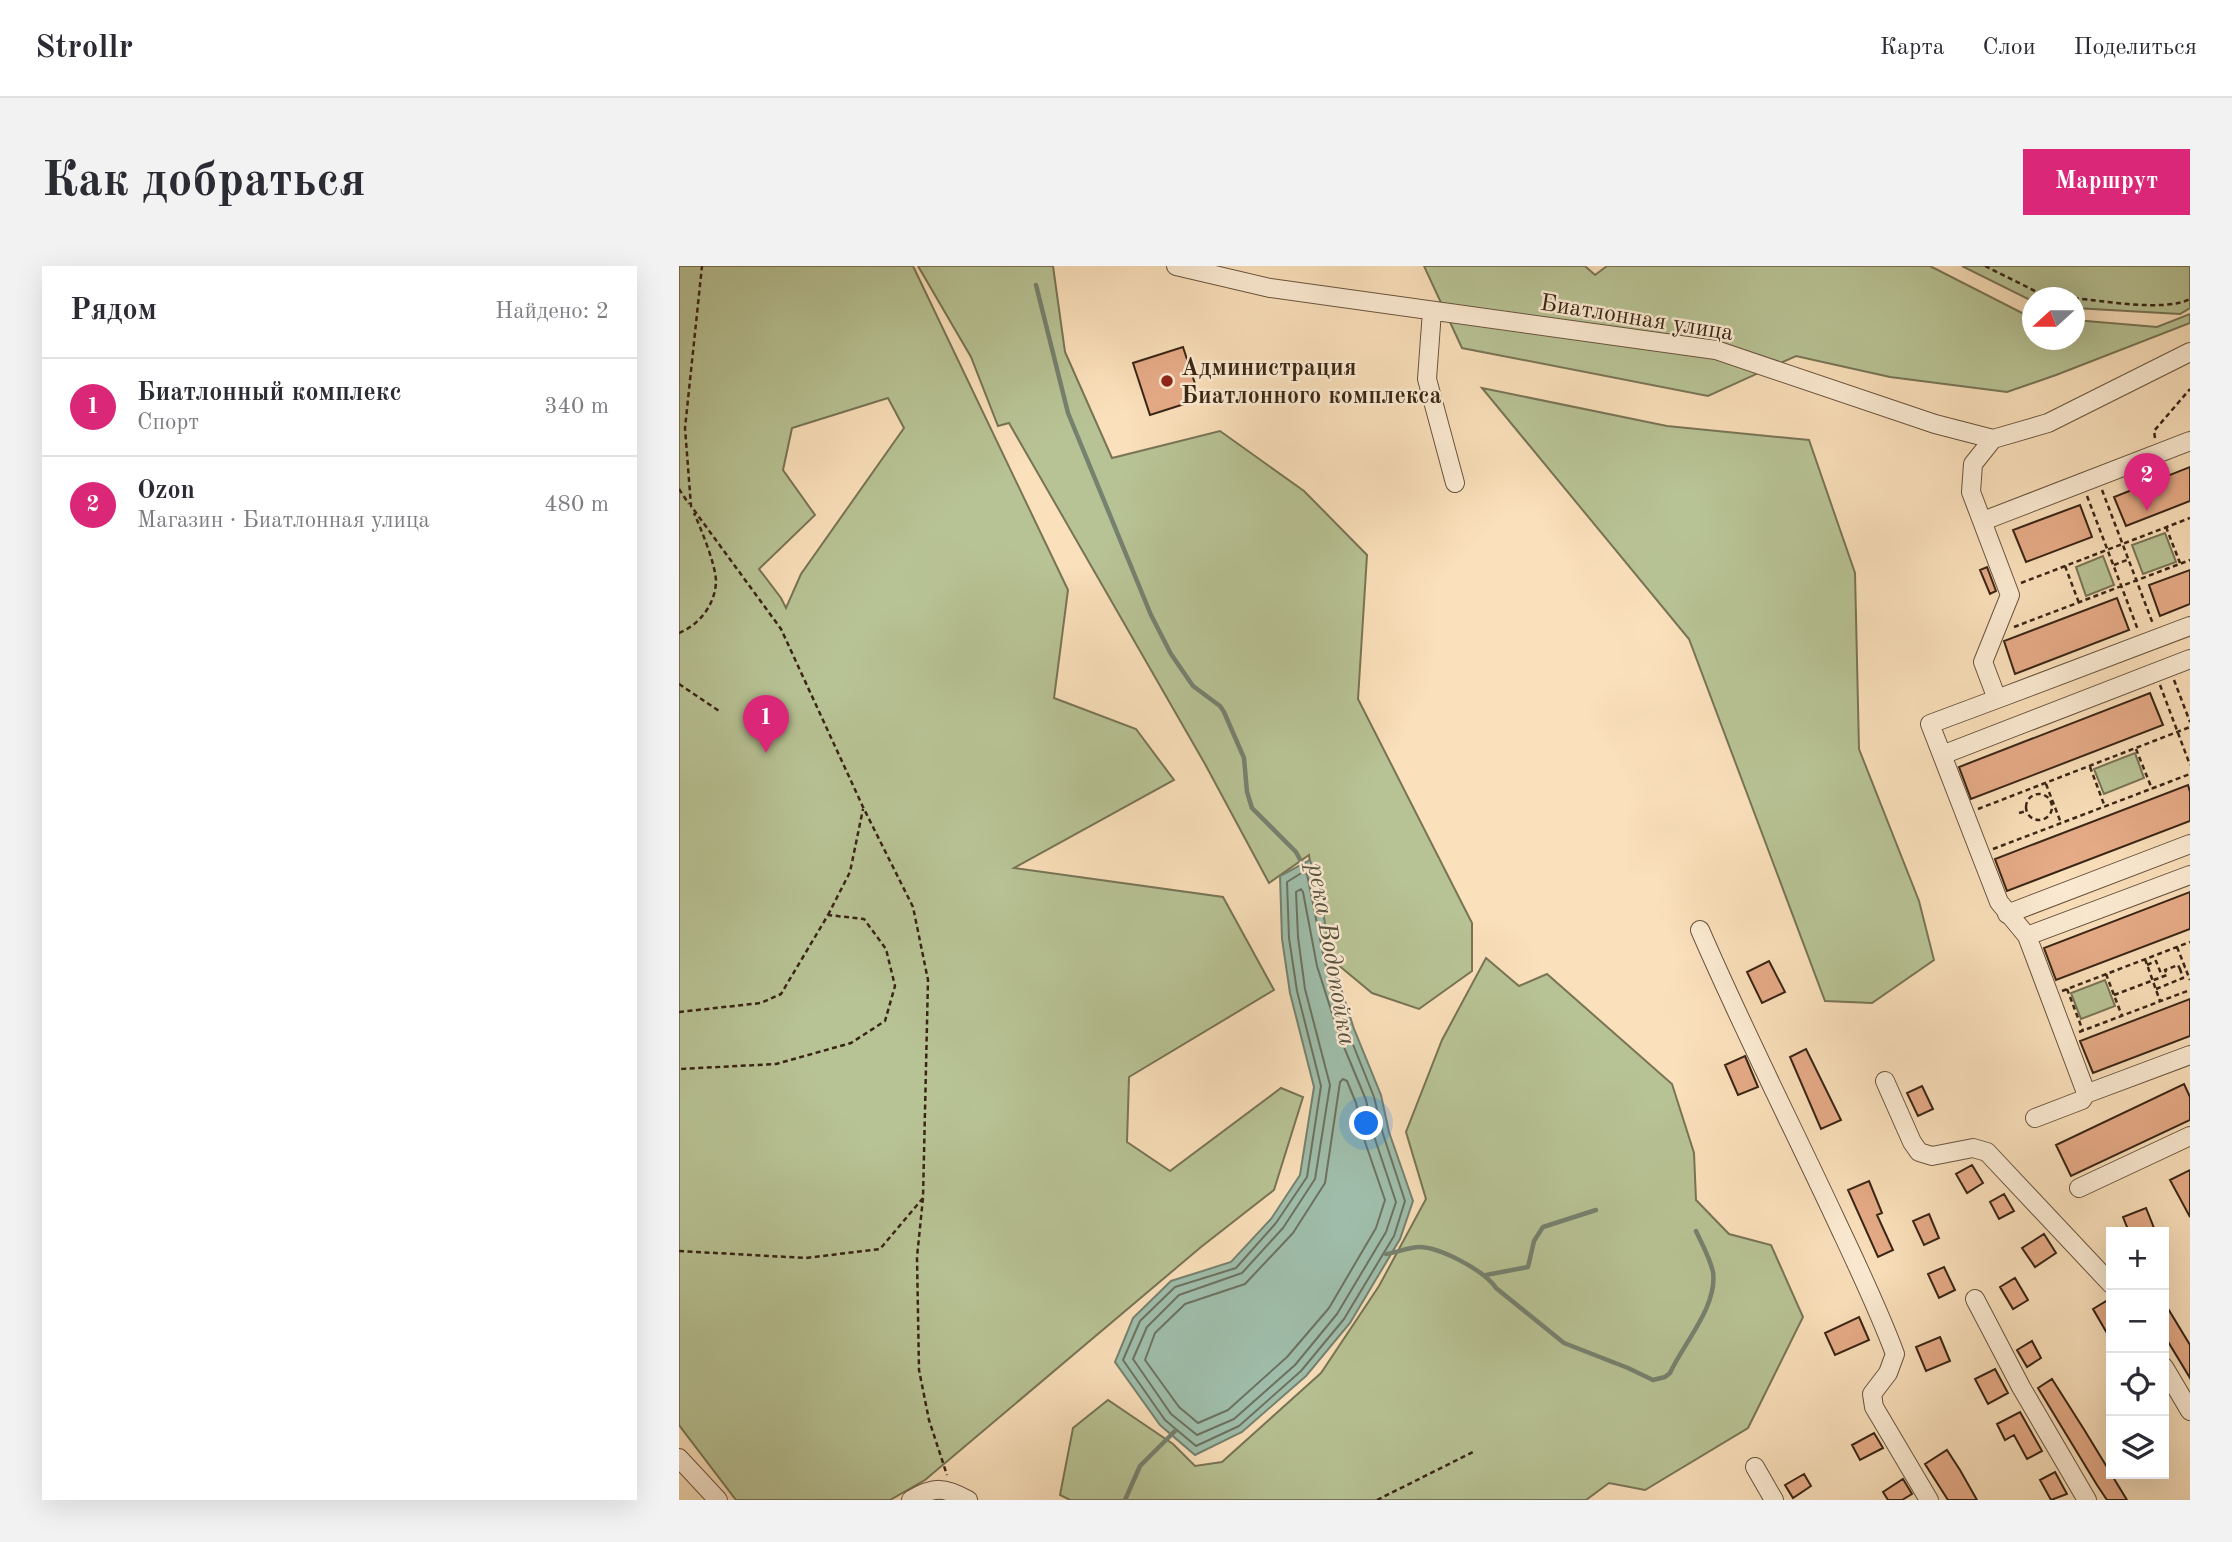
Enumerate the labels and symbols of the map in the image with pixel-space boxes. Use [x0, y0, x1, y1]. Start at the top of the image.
north arrow [2022, 287, 2085, 350]
street label: Биатлонная улица [1538, 292, 1735, 346]
place label: Администрация Биатлонного комплекса [1181, 357, 1442, 409]
marker: Администрация Биатлонного комплекса [1159, 373, 1175, 389]
pin: 2 [2124, 453, 2170, 511]
pin: 1 [743, 695, 789, 753]
water label: река Водопойка [1302, 859, 1360, 1048]
your location [1349, 1106, 1383, 1140]

